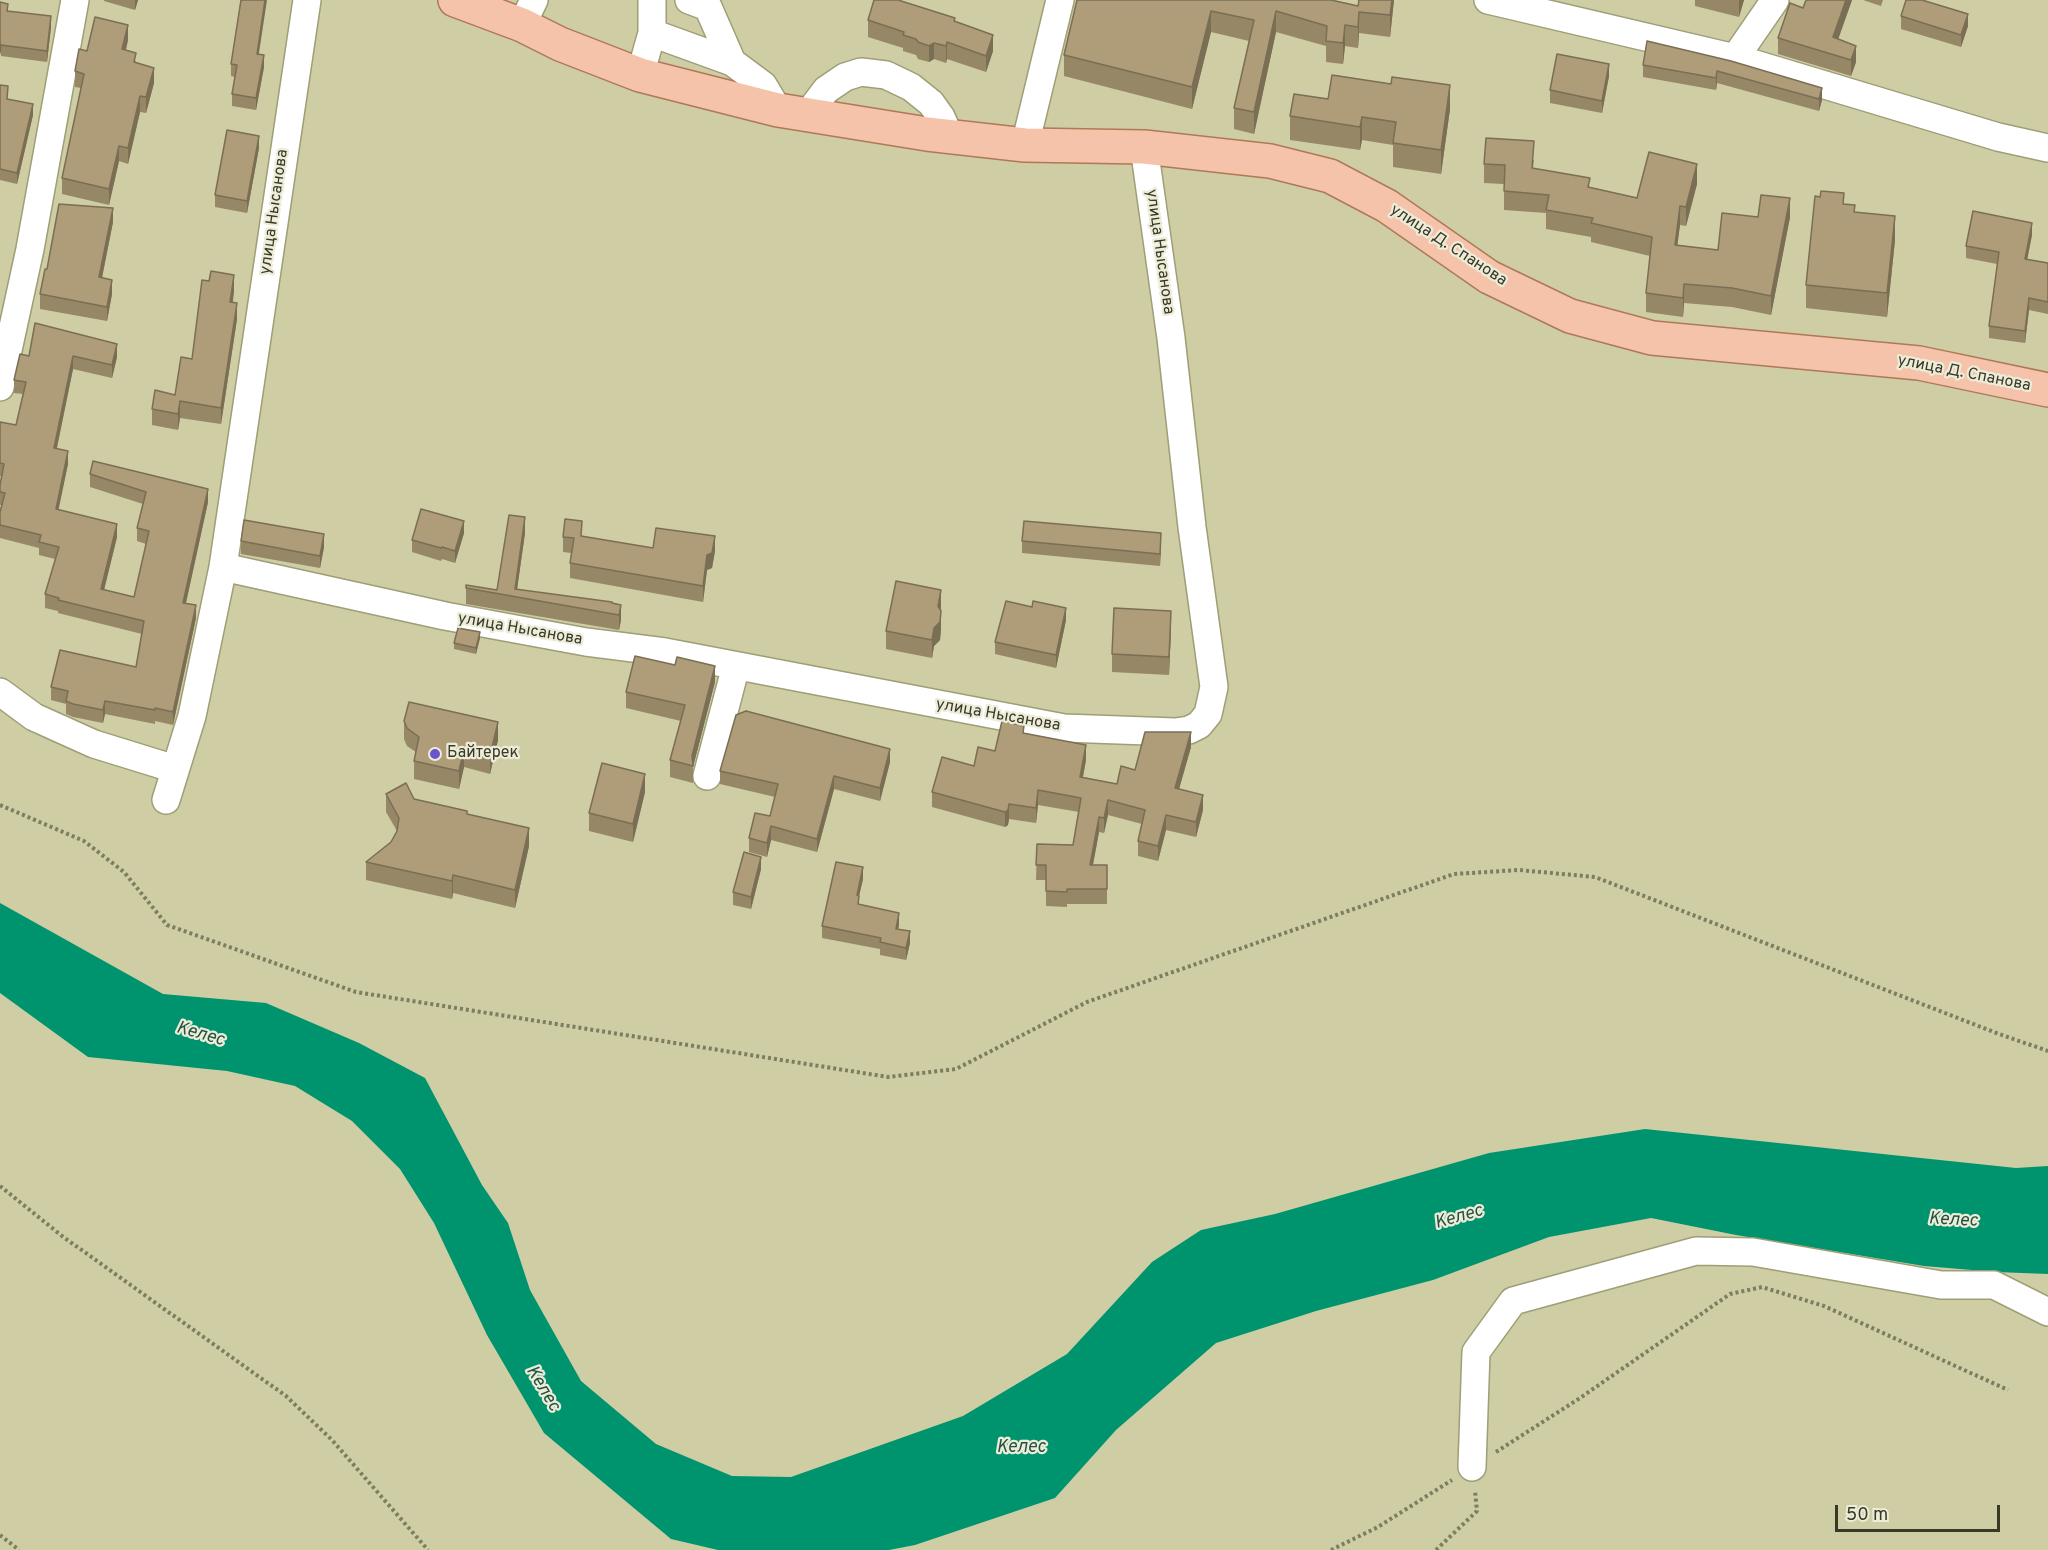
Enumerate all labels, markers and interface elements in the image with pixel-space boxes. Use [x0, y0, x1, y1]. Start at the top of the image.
street label: улица Нысанова [257, 148, 293, 276]
street label: улица Нысанова [1141, 188, 1177, 316]
street label: улица Д. Спанова [1386, 201, 1510, 291]
street label: улица Д. Спанова [1896, 352, 2032, 396]
street label: улица Нысанова [456, 610, 584, 650]
street label: улица Нысанова [934, 696, 1062, 736]
place label: Байтерек [447, 744, 519, 764]
marker: Байтерек [428, 747, 442, 761]
water label: Келес [173, 1018, 227, 1052]
water label: Келес [1432, 1201, 1486, 1235]
water label: Келес [1928, 1209, 1978, 1233]
water label: Келес [520, 1362, 564, 1416]
water label: Келес [997, 1437, 1045, 1459]
scale bar [1838, 1493, 2003, 1531]
text: 50 m [1846, 1504, 1888, 1527]

